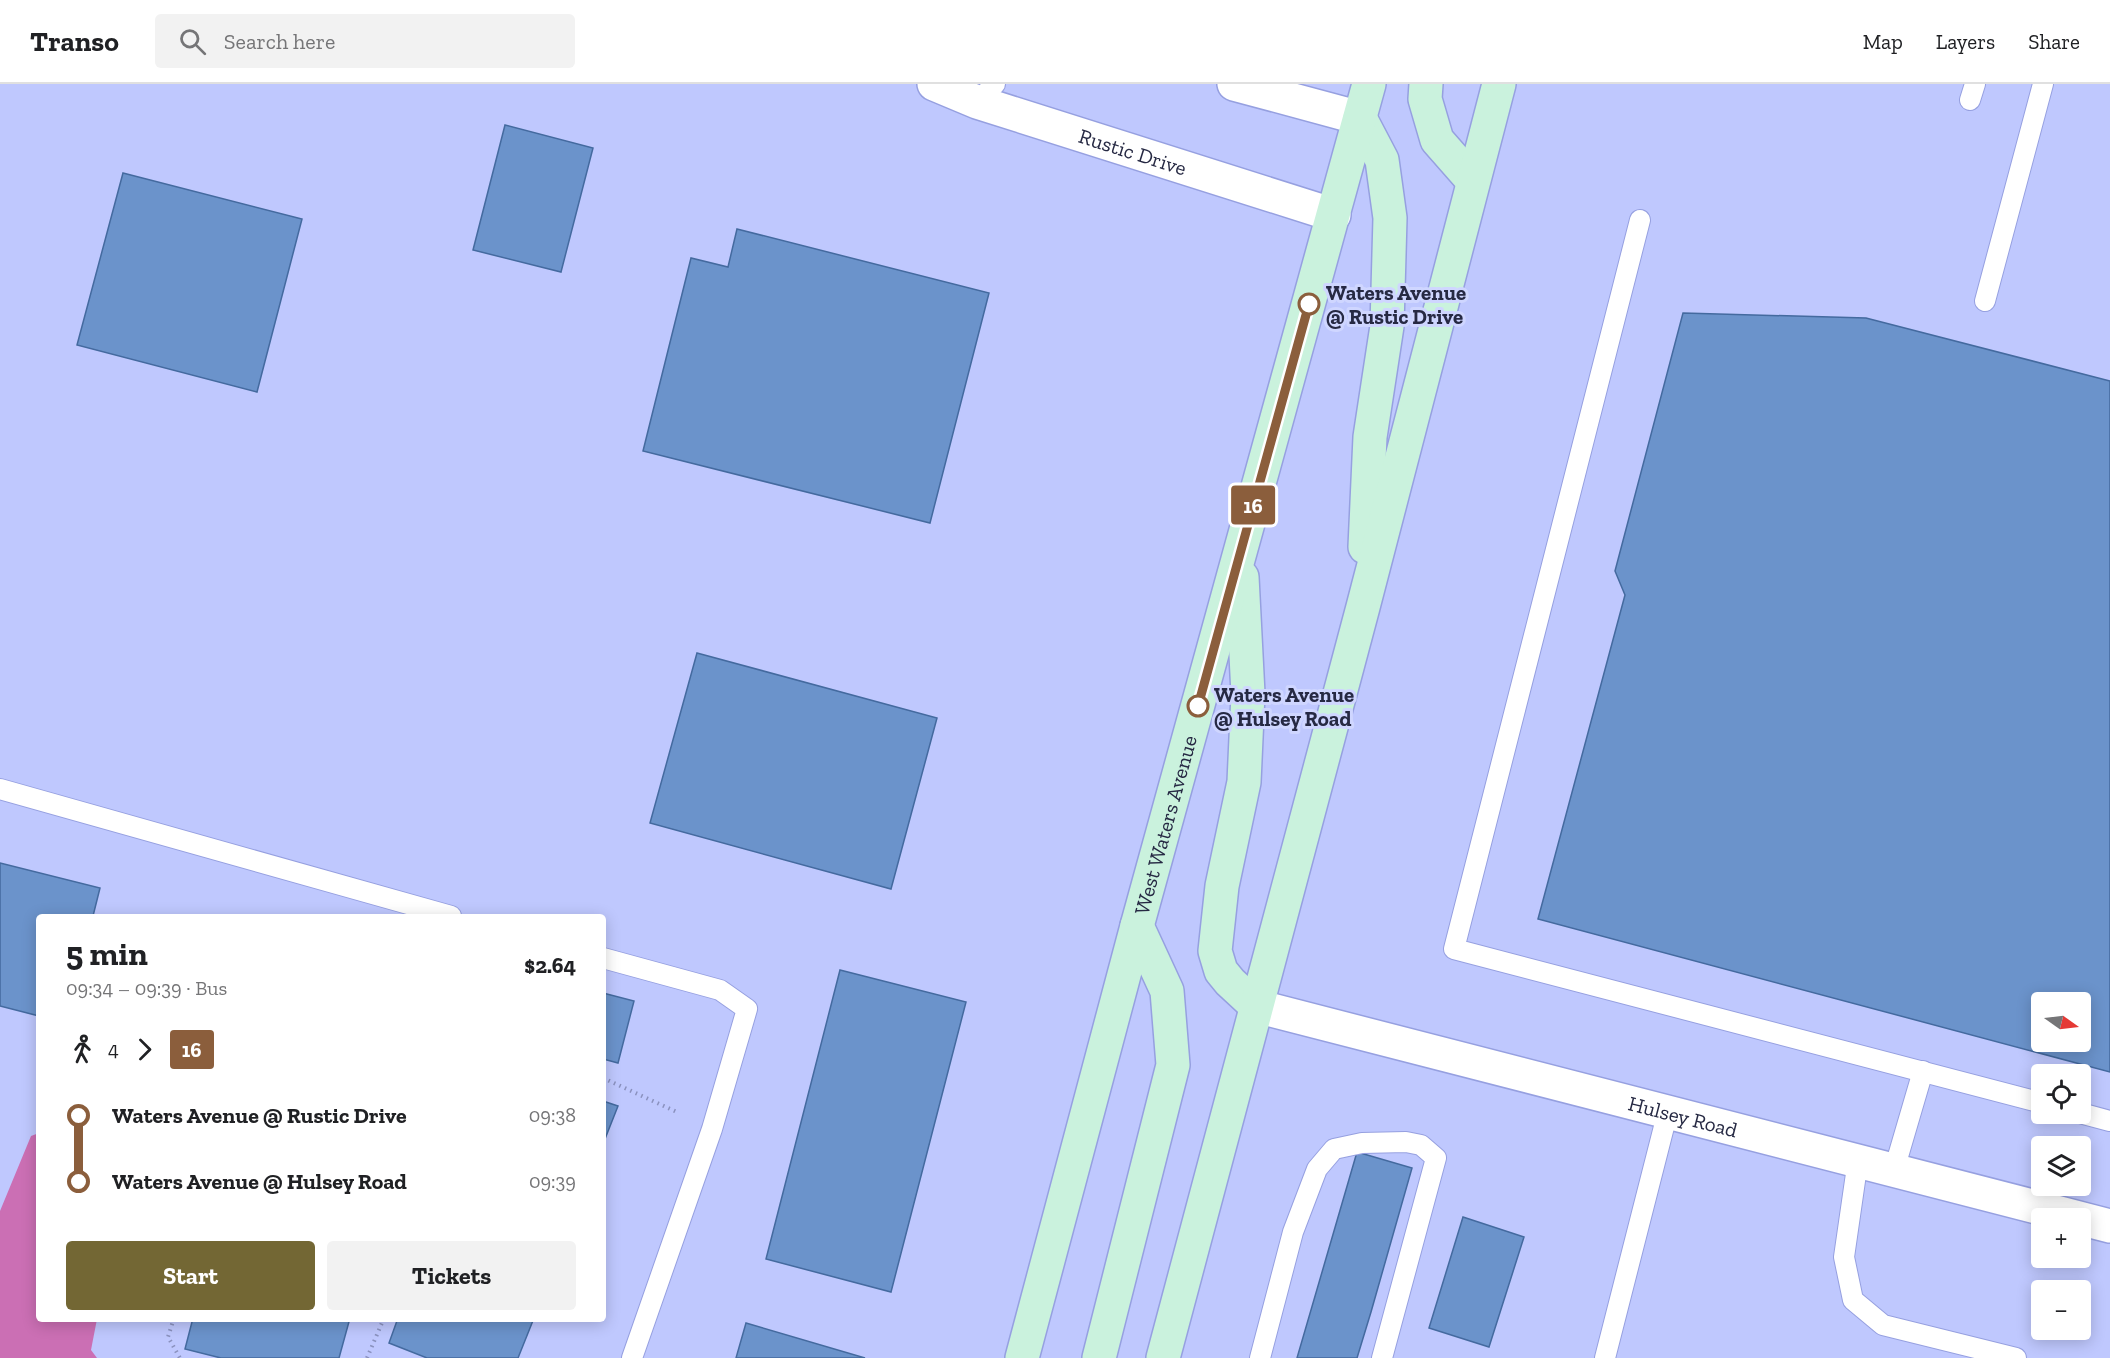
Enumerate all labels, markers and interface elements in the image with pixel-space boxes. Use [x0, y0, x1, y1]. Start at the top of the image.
search box [155, 14, 575, 68]
text: Transo [30, 25, 119, 58]
icon: search [176, 25, 209, 58]
text: Search here [224, 28, 335, 55]
text: Map [1863, 29, 1903, 54]
text: Layers [1936, 29, 1995, 54]
text: Share [2028, 29, 2080, 54]
street label: Rustic Drive [1076, 123, 1190, 180]
place label: Waters Avenue @ Rustic Drive [1326, 280, 1466, 329]
marker: Waters Avenue @ Rustic Drive [1298, 293, 1320, 315]
line badge: 16 [1226, 486, 1280, 524]
text: 16 [1243, 493, 1263, 518]
place label: Waters Avenue @ Hulsey Road [1214, 682, 1354, 731]
marker: Waters Avenue @ Hulsey Road [1187, 695, 1209, 717]
street label: West Waters Avenue [1128, 732, 1202, 917]
text: 5 min [66, 934, 148, 973]
text: $2.64 [524, 952, 576, 979]
text: 09:34 – 09:39 · Bus [66, 976, 227, 1000]
north arrow [2031, 992, 2091, 1052]
map controls [2031, 992, 2091, 1340]
icon: walk [66, 1033, 99, 1066]
icon: forward [128, 1033, 161, 1066]
text: 4 [108, 1037, 119, 1061]
text: 16 [182, 1037, 202, 1062]
button: locate [2031, 1064, 2091, 1124]
street label: Hulsey Road [1626, 1090, 1741, 1142]
text: Waters Avenue @ Rustic Drive [112, 1102, 407, 1129]
text: 09:38 [529, 1103, 576, 1127]
button: layers [2031, 1136, 2091, 1196]
text: Waters Avenue @ Hulsey Road [112, 1168, 407, 1195]
text: 09:39 [529, 1169, 576, 1193]
button: + [2031, 1208, 2091, 1268]
button: Start [66, 1241, 315, 1310]
button: Tickets [327, 1241, 576, 1310]
button: − [2031, 1280, 2091, 1340]

